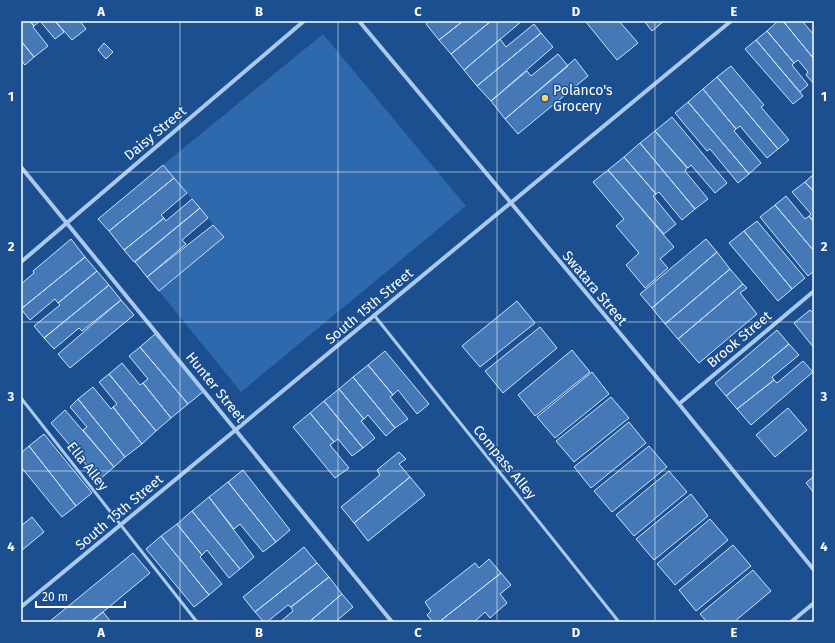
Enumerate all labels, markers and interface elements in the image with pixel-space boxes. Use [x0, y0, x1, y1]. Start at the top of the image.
text: A [96, 4, 105, 19]
text: B [255, 4, 263, 19]
text: C [414, 4, 422, 19]
text: D [572, 4, 581, 19]
text: E [731, 4, 738, 19]
place label: Polanco's Grocery [553, 82, 613, 115]
text: 1 [8, 89, 14, 104]
text: 1 [821, 89, 827, 104]
marker: Polanco's Grocery [540, 93, 550, 103]
street label: Daisy Street [121, 102, 190, 164]
text: 2 [8, 239, 15, 254]
text: 2 [821, 239, 828, 254]
street label: Swatara Street [559, 248, 631, 330]
street label: South 15th Street [322, 264, 417, 348]
street label: Brook Street [704, 307, 776, 371]
street label: Hunter Street [182, 349, 250, 427]
text: 3 [7, 389, 15, 404]
text: 3 [820, 389, 828, 404]
street label: Compass Alley [469, 422, 540, 503]
street label: Ella Alley [63, 438, 112, 494]
street label: South 15th Street [72, 470, 167, 554]
text: 4 [7, 539, 15, 554]
text: 4 [820, 539, 828, 554]
scale bar [36, 583, 125, 609]
text: 20 m [42, 590, 68, 604]
text: A [96, 625, 105, 640]
text: B [255, 625, 263, 640]
text: C [414, 625, 422, 640]
text: D [572, 625, 581, 640]
text: E [731, 625, 738, 640]

